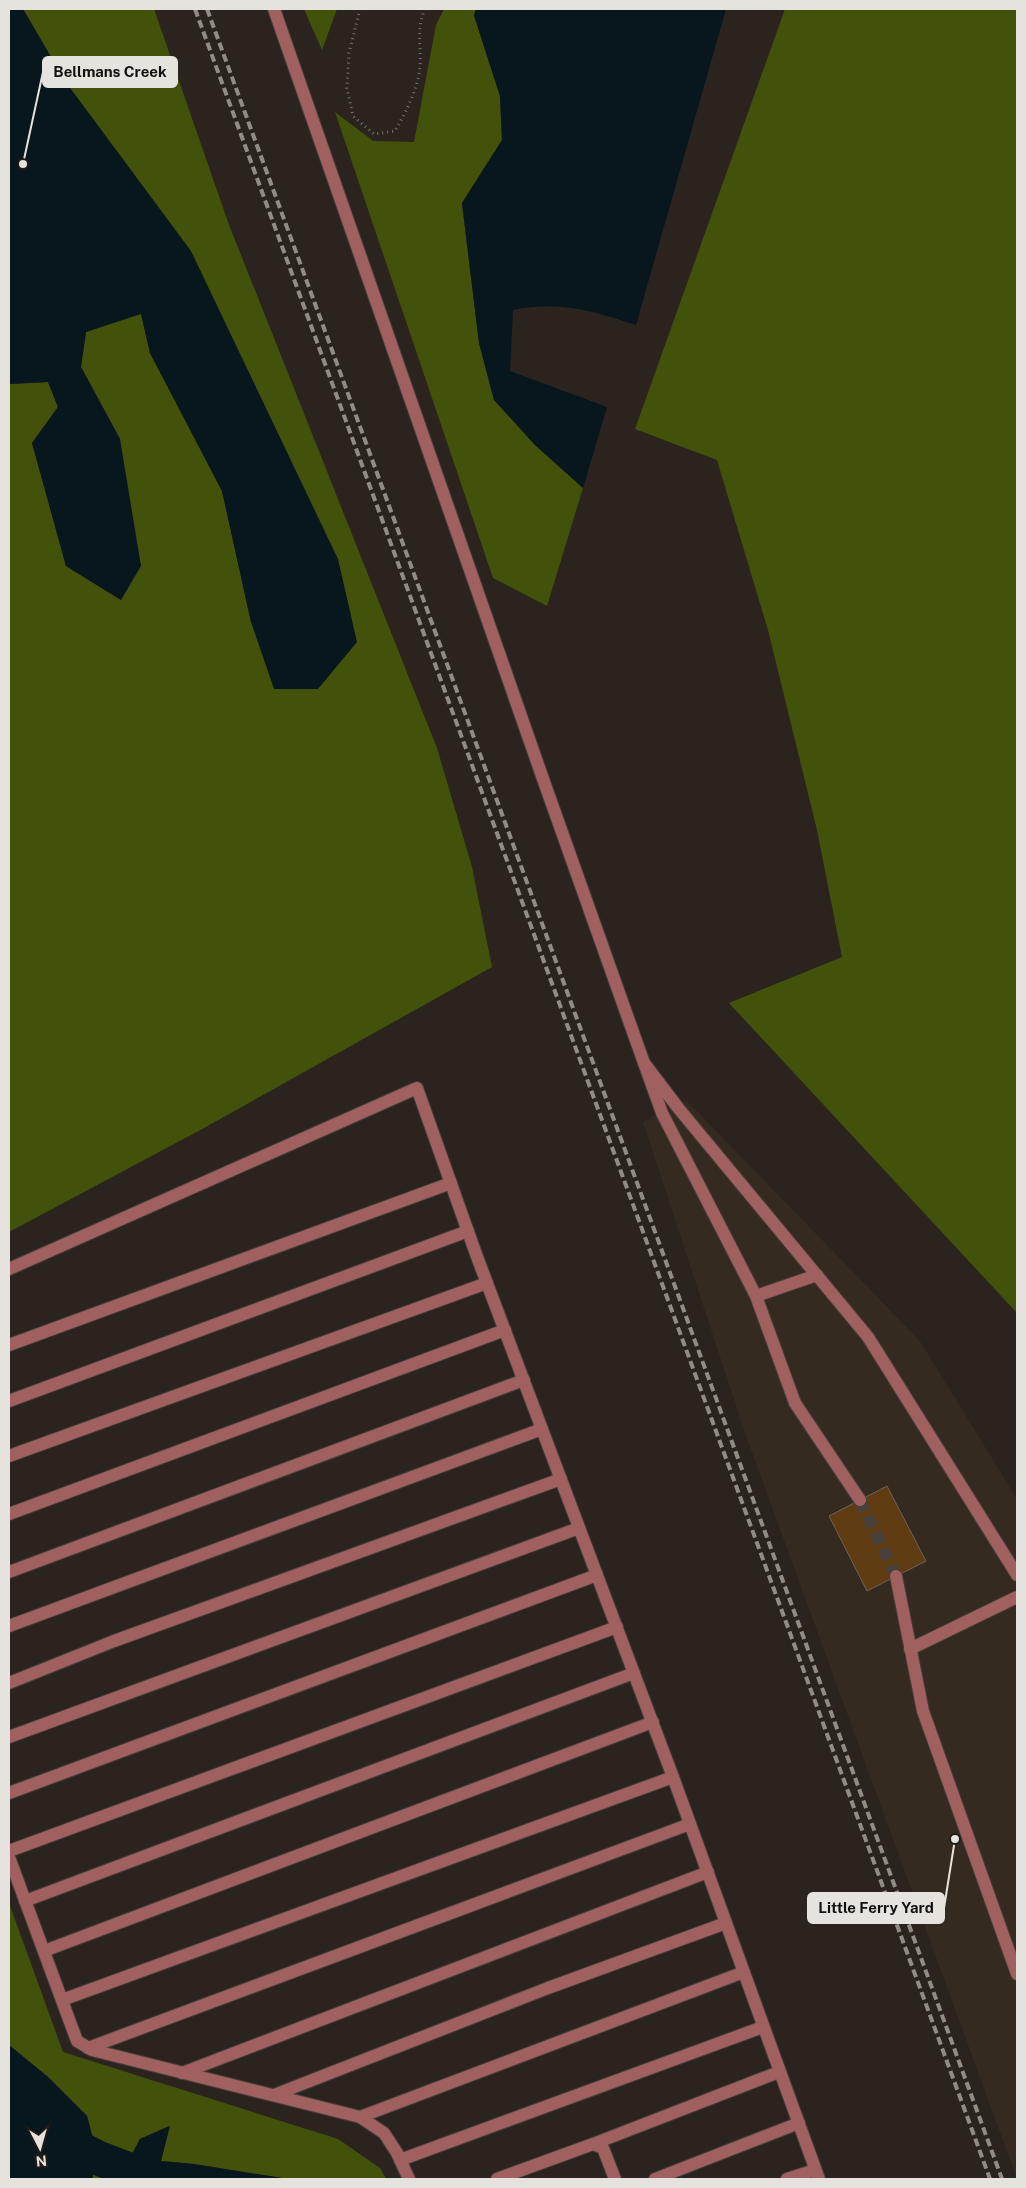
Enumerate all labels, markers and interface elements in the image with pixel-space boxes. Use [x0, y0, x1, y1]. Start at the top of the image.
callout: Bellmans Creek [43, 57, 177, 87]
text: Bellmans Creek [53, 63, 167, 80]
callout: Little Ferry Yard [808, 1893, 944, 1923]
text: Little Ferry Yard [818, 1899, 934, 1916]
north arrow [15, 2123, 65, 2173]
text: N [35, 2152, 48, 2169]

